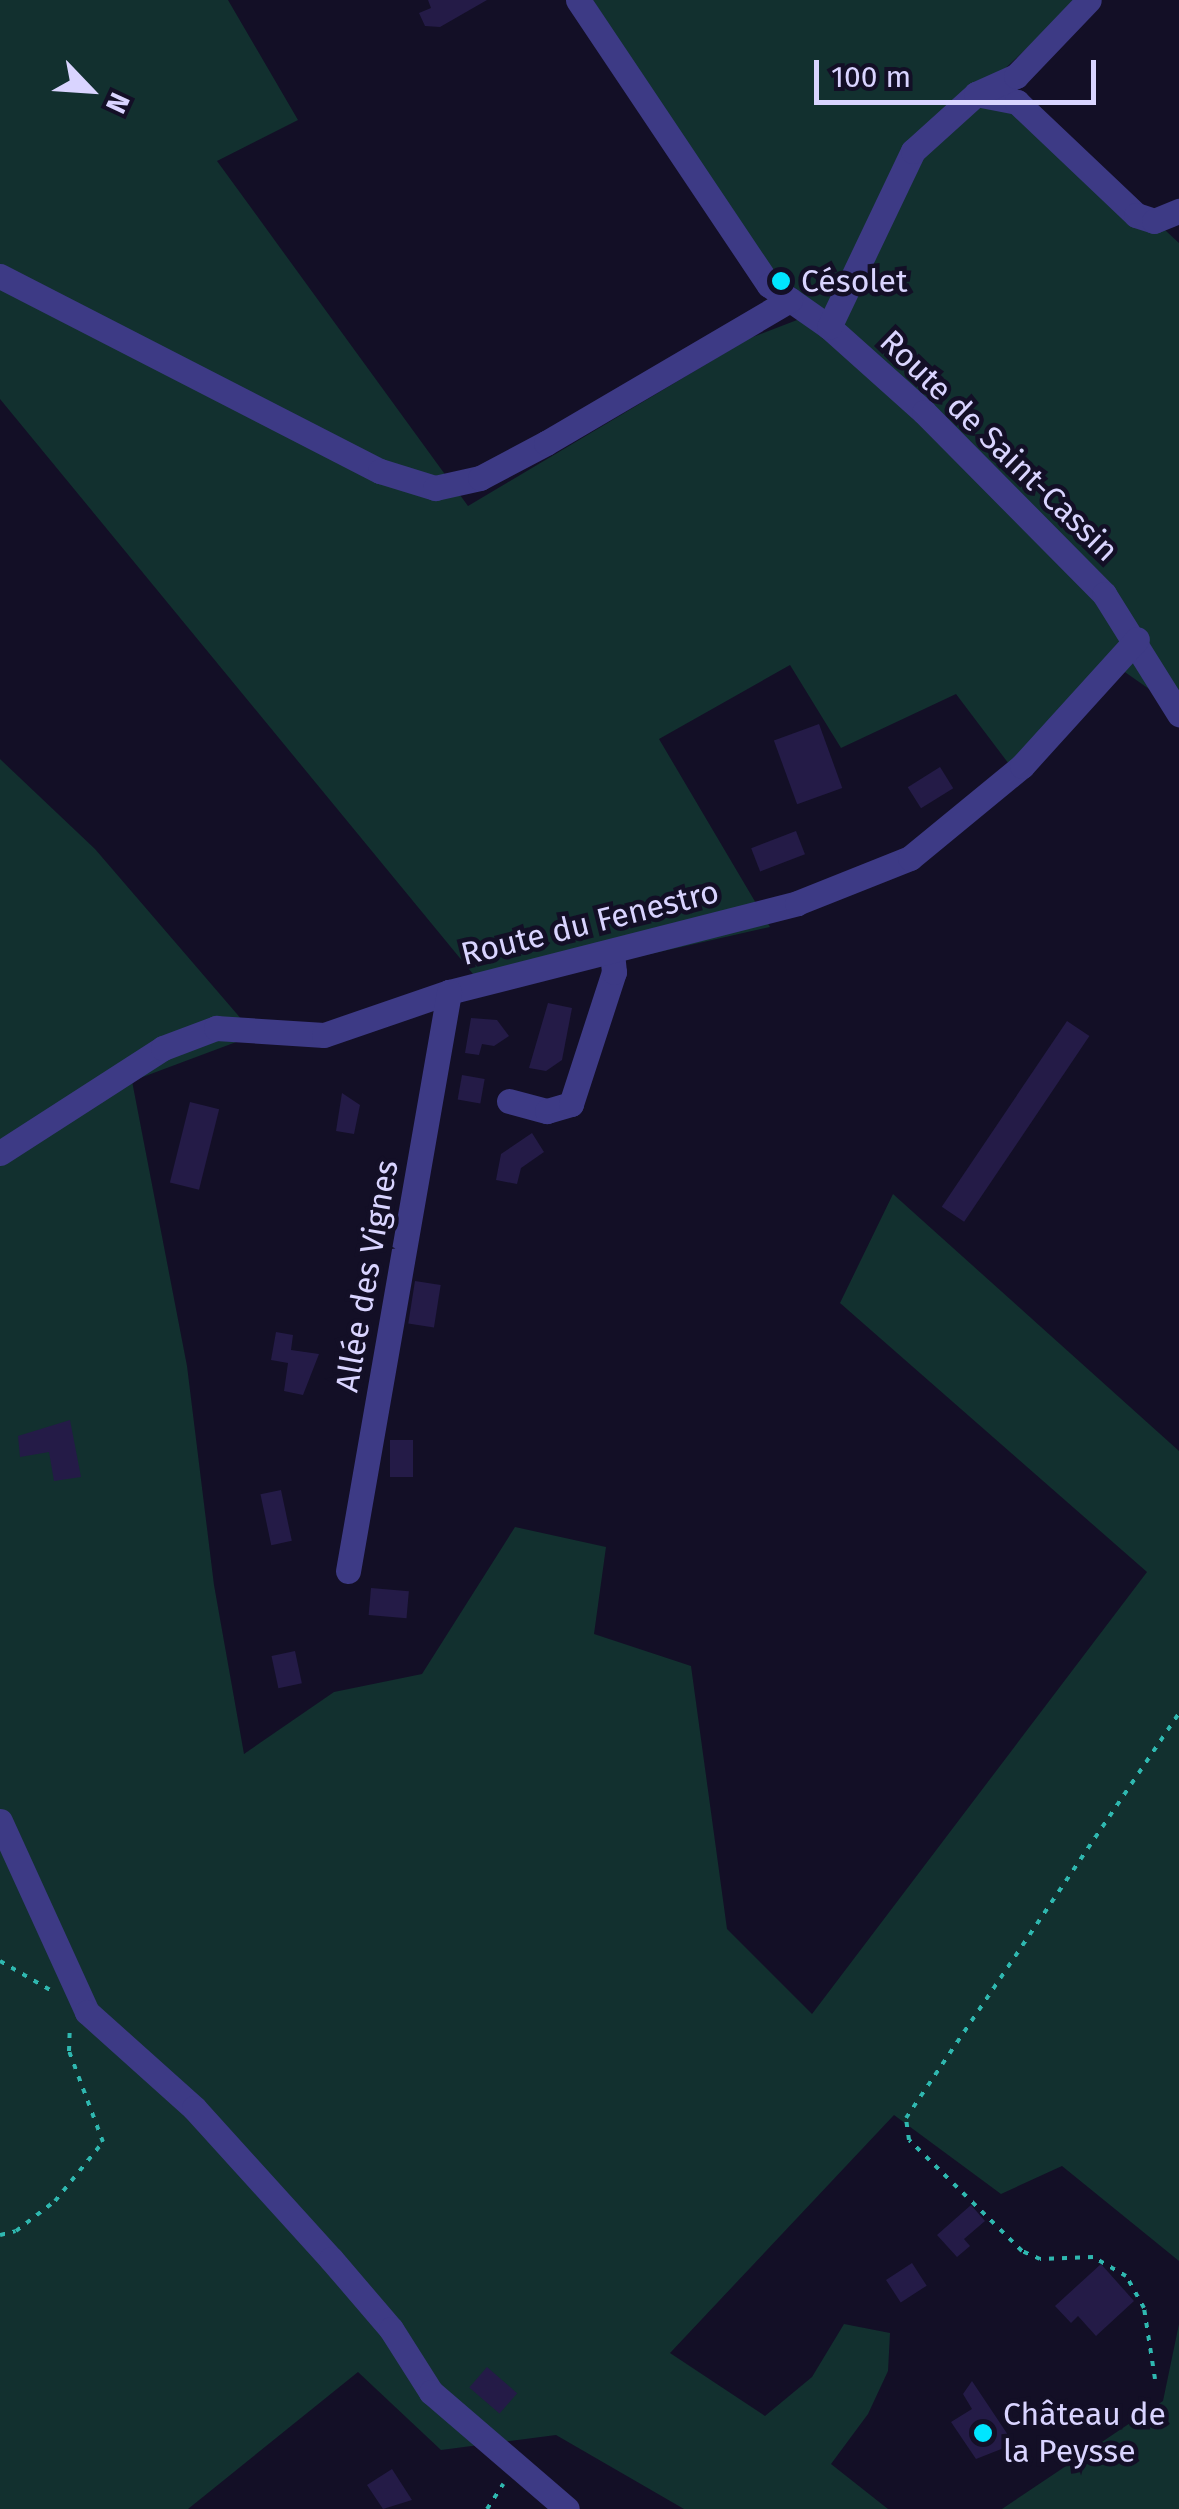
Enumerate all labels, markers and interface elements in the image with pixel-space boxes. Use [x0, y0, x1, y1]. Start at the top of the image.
north arrow [40, 40, 140, 140]
scale bar [819, 40, 1102, 102]
text: 100 m [831, 59, 911, 95]
text: N [99, 87, 137, 118]
place label: Césolet [801, 262, 908, 300]
marker: Césolet [770, 270, 792, 292]
street label: Route de Saint-Cassin [872, 322, 1126, 570]
street label: Route du Fenestro [457, 872, 723, 974]
street label: Allée des Vignes [328, 1157, 406, 1395]
place label: Château de la Peysse [1003, 2396, 1166, 2471]
marker: Château de la Peysse [972, 2422, 994, 2444]

